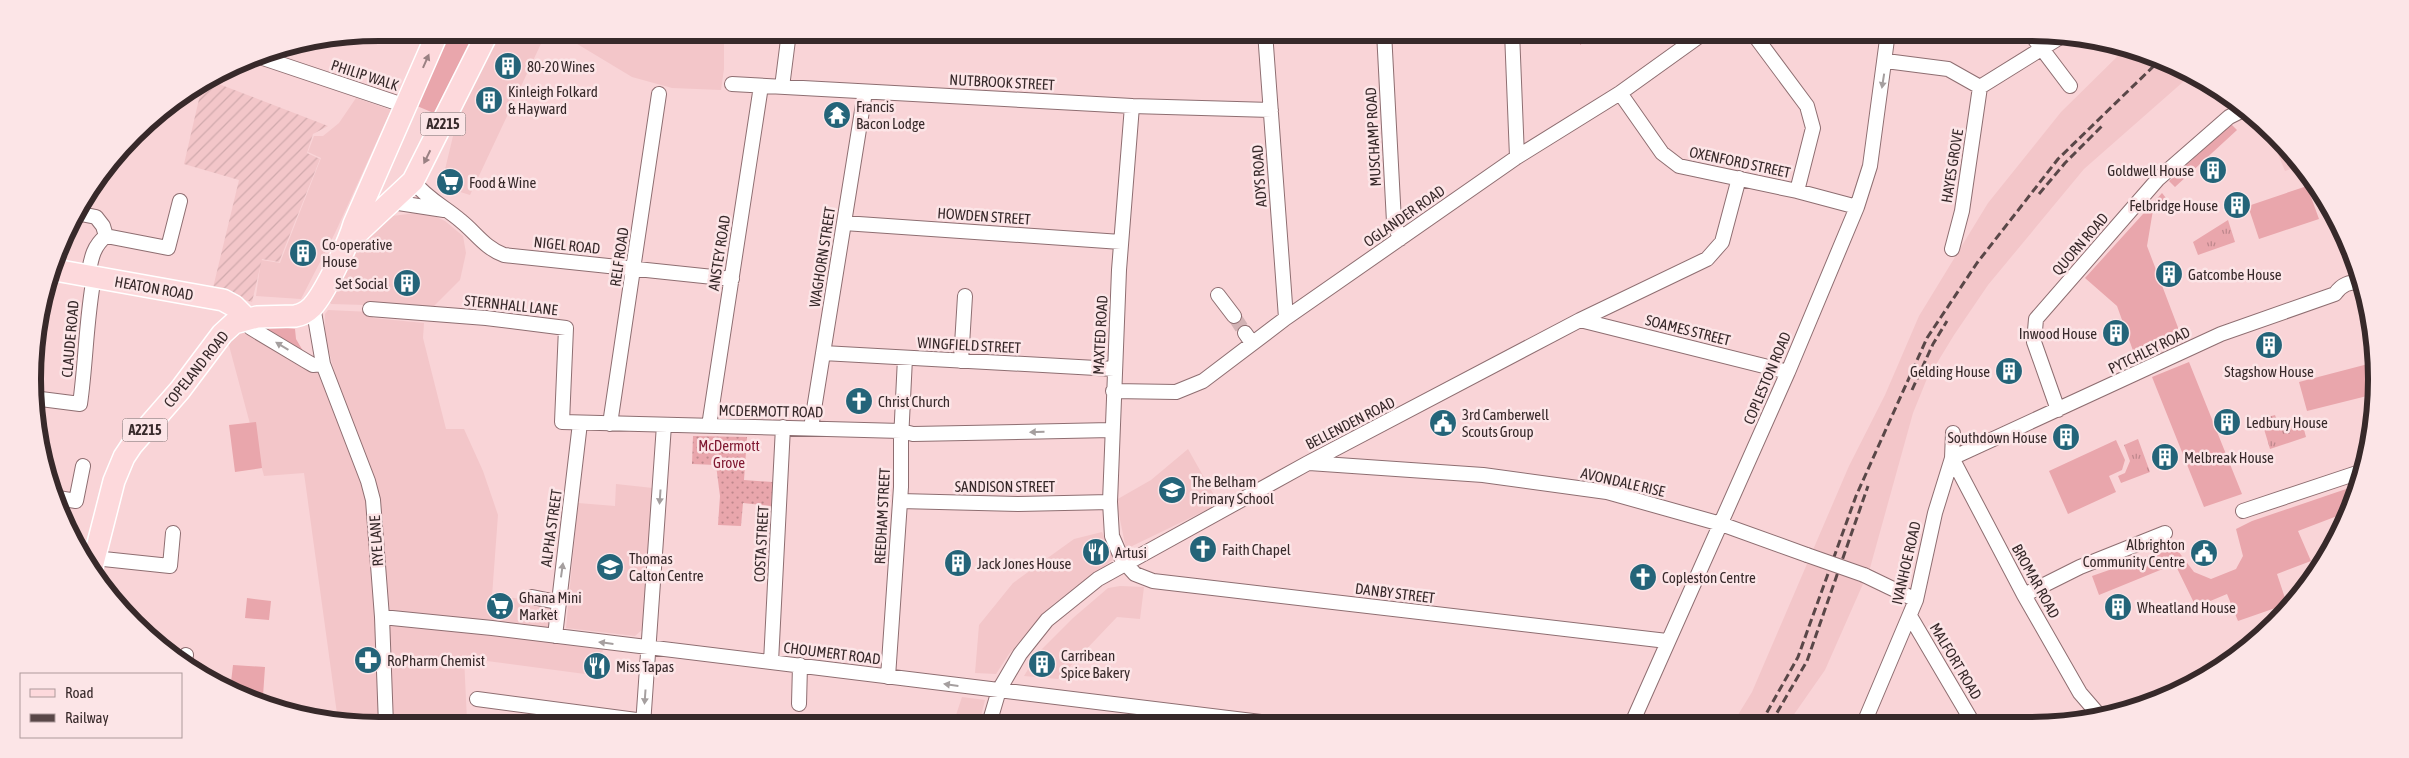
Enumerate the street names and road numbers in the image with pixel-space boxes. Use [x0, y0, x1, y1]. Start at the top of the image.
street label: PHILIP WALK [329, 56, 402, 94]
street label: NUTBROOK STREET [949, 71, 1055, 93]
street label: MUSCHAMP ROAD [1362, 87, 1384, 187]
road number: A2215 [420, 112, 466, 136]
street label: HAYES GROVE [1938, 127, 1966, 204]
street label: OXENFORD STREET [1688, 143, 1793, 181]
street label: ADYS ROAD [1248, 144, 1270, 208]
street label: OGLANDER ROAD [1360, 182, 1448, 250]
street label: HOWDEN STREET [937, 204, 1032, 228]
street label: WAGHORN STREET [806, 205, 838, 308]
street label: QUORN ROAD [2048, 210, 2112, 278]
street label: ANSTEY ROAD [705, 214, 733, 292]
street label: RELF ROAD [606, 226, 632, 288]
street label: NIGEL ROAD [533, 233, 601, 257]
street label: HEATON ROAD [113, 273, 195, 303]
street label: STERNHALL LANE [463, 292, 559, 318]
street label: MAXTED ROAD [1089, 295, 1111, 375]
street label: CLAUDE ROAD [58, 300, 82, 378]
street label: SOAMES STREET [1644, 311, 1733, 349]
street label: PYTCHLEY ROAD [2105, 323, 2193, 377]
street label: COPELAND ROAD [160, 327, 232, 411]
street label: COPLESTON ROAD [1740, 329, 1794, 427]
street label: WINGFIELD STREET [917, 334, 1022, 356]
street label: BELLENDEN ROAD [1303, 393, 1397, 453]
street label: MCDERMOTT ROAD [719, 402, 823, 420]
road number: A2215 [122, 418, 168, 442]
street label: AVONDALE RISE [1579, 464, 1667, 500]
street label: REEDHAM STREET [871, 467, 893, 565]
street label: SANDISON STREET [955, 478, 1056, 495]
street label: ALPHA STREET [537, 488, 565, 568]
street label: COSTA STREET [751, 505, 772, 583]
street label: RYE LANE [366, 514, 386, 567]
street label: IVANHOE ROAD [1888, 520, 1924, 606]
street label: BROMAR ROAD [2009, 541, 2063, 621]
street label: DANBY STREET [1354, 580, 1436, 606]
street label: MALFORT ROAD [1927, 620, 1985, 702]
street label: CHOUMERT ROAD [783, 639, 881, 667]

